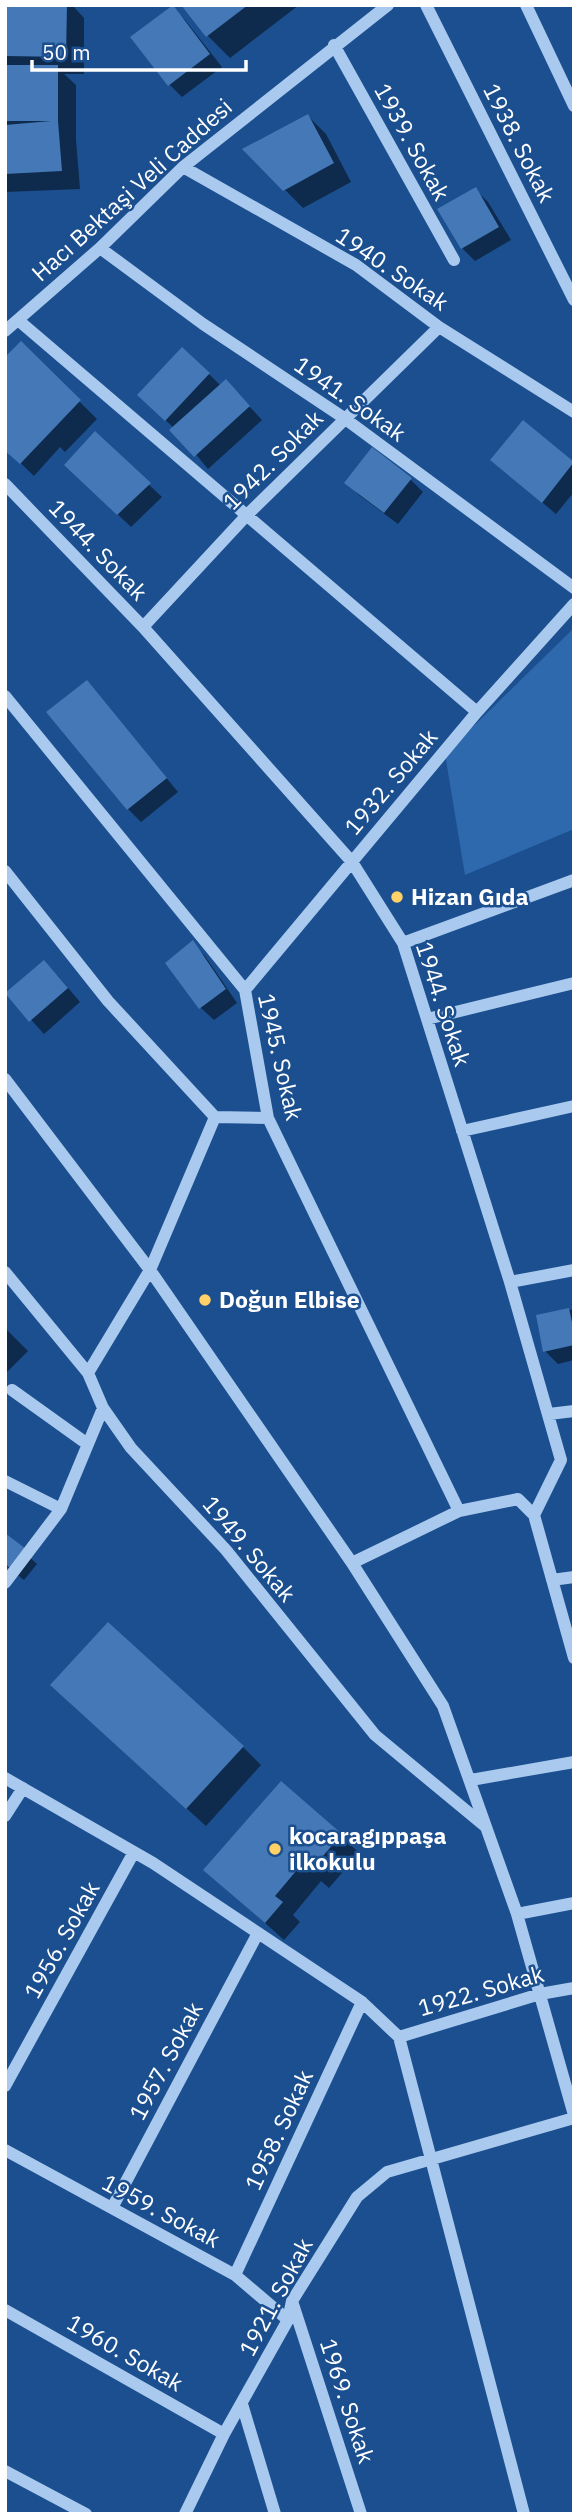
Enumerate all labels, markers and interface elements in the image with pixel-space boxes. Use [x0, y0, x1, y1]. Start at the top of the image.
scale bar [32, 28, 245, 72]
text: 50 m [42, 38, 91, 66]
street label: 1939. Sokak [368, 78, 457, 205]
street label: 1938. Sokak [477, 78, 563, 207]
street label: Hacı Bektaşi Veli Caddesi [25, 91, 238, 287]
street label: 1940. Sokak [330, 220, 455, 317]
street label: 1941. Sokak [289, 349, 412, 448]
street label: 1942. Sokak [216, 403, 329, 516]
street label: 1944. Sokak [43, 492, 155, 606]
street label: 1932. Sokak [337, 722, 443, 841]
place label: Hizan Gıda [411, 881, 529, 911]
marker: Hizan Gıda [389, 889, 405, 905]
street label: 1944. Sokak [410, 937, 478, 1070]
street label: 1945. Sokak [252, 990, 310, 1123]
place label: Doğun Elbise [219, 1284, 360, 1314]
marker: Doğun Elbise [197, 1292, 213, 1308]
street label: 1949. Sokak [197, 1489, 303, 1608]
place label: kocaragıppaşa ilkokulu [289, 1820, 447, 1876]
marker: kocaragıppaşa ilkokulu [267, 1841, 283, 1857]
street label: 1956. Sokak [17, 1876, 106, 2003]
street label: 1922. Sokak [414, 1958, 547, 2022]
street label: 1957. Sokak [121, 1996, 209, 2125]
street label: 1958. Sokak [237, 2065, 319, 2195]
street label: 1959. Sokak [97, 2166, 226, 2254]
street label: 1921. Sokak [231, 2232, 319, 2361]
street label: 1960. Sokak [62, 2307, 189, 2398]
street label: 1969. Sokak [314, 2334, 382, 2467]

